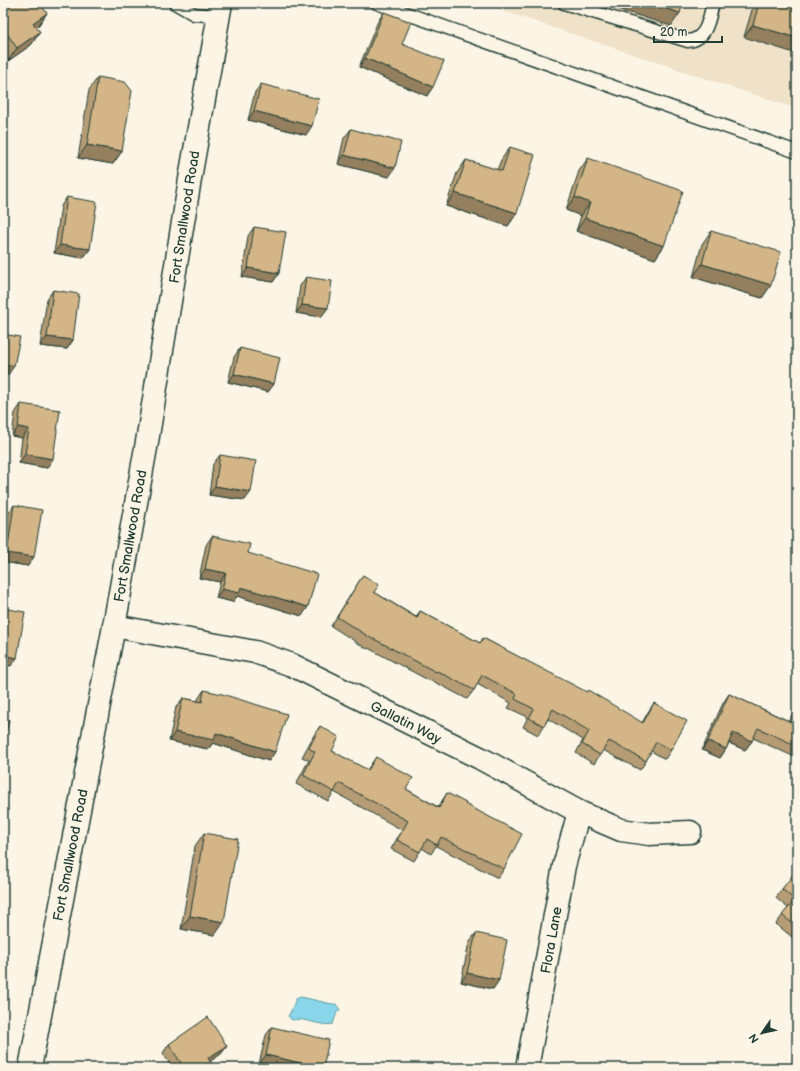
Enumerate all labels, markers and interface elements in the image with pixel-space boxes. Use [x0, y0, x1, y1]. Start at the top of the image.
scale bar [654, 18, 722, 44]
text: 20 m [660, 25, 687, 40]
street label: Fort Smallwood Road [166, 150, 203, 285]
street label: Fort Smallwood Road [110, 469, 150, 604]
street label: Gallatin Way [367, 697, 445, 748]
street label: Fort Smallwood Road [49, 788, 92, 922]
street label: Flora Lane [537, 905, 566, 975]
north arrow [742, 1013, 782, 1053]
text: N [746, 1031, 762, 1045]

